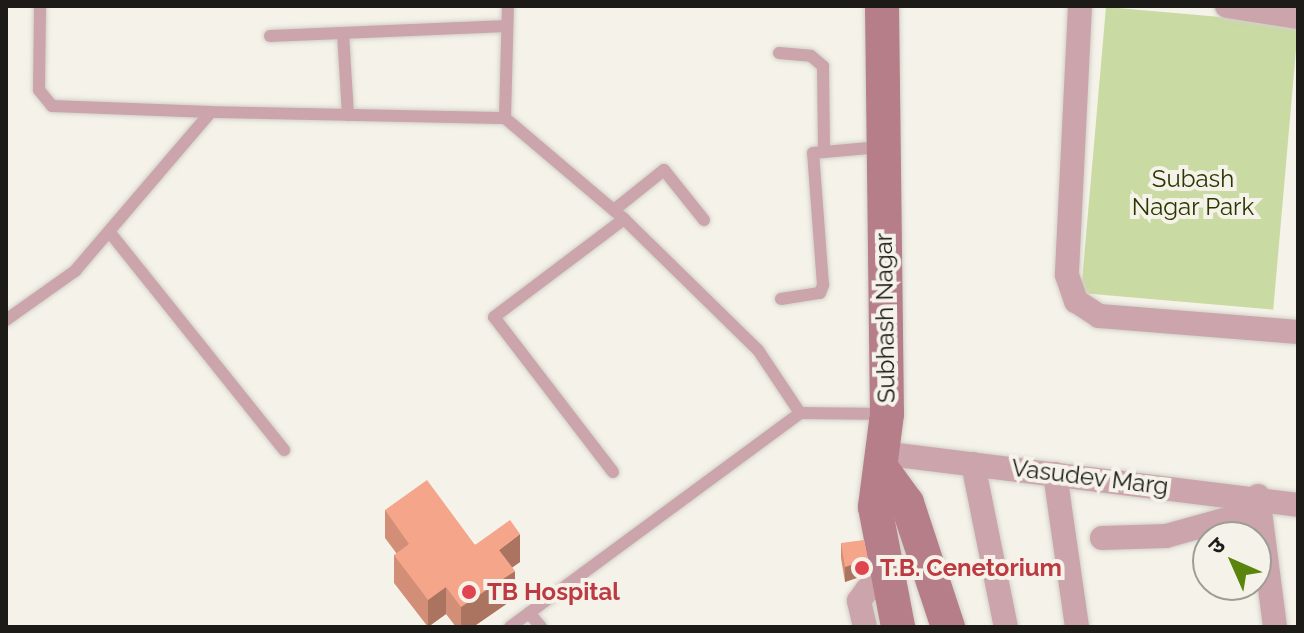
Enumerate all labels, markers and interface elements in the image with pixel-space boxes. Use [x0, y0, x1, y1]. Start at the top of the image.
park label: Subash Nagar Park [1132, 165, 1254, 221]
street label: Subhash Nagar [869, 233, 901, 403]
street label: Vasudev Marg [1010, 453, 1170, 501]
north arrow [1192, 521, 1272, 601]
text: उ [1203, 532, 1230, 559]
place label: T.B. Cenetorium [880, 554, 1062, 582]
marker: T.B. Cenetorium [851, 557, 873, 579]
place label: TB Hospital [487, 578, 620, 606]
marker: TB Hospital [458, 581, 480, 603]

